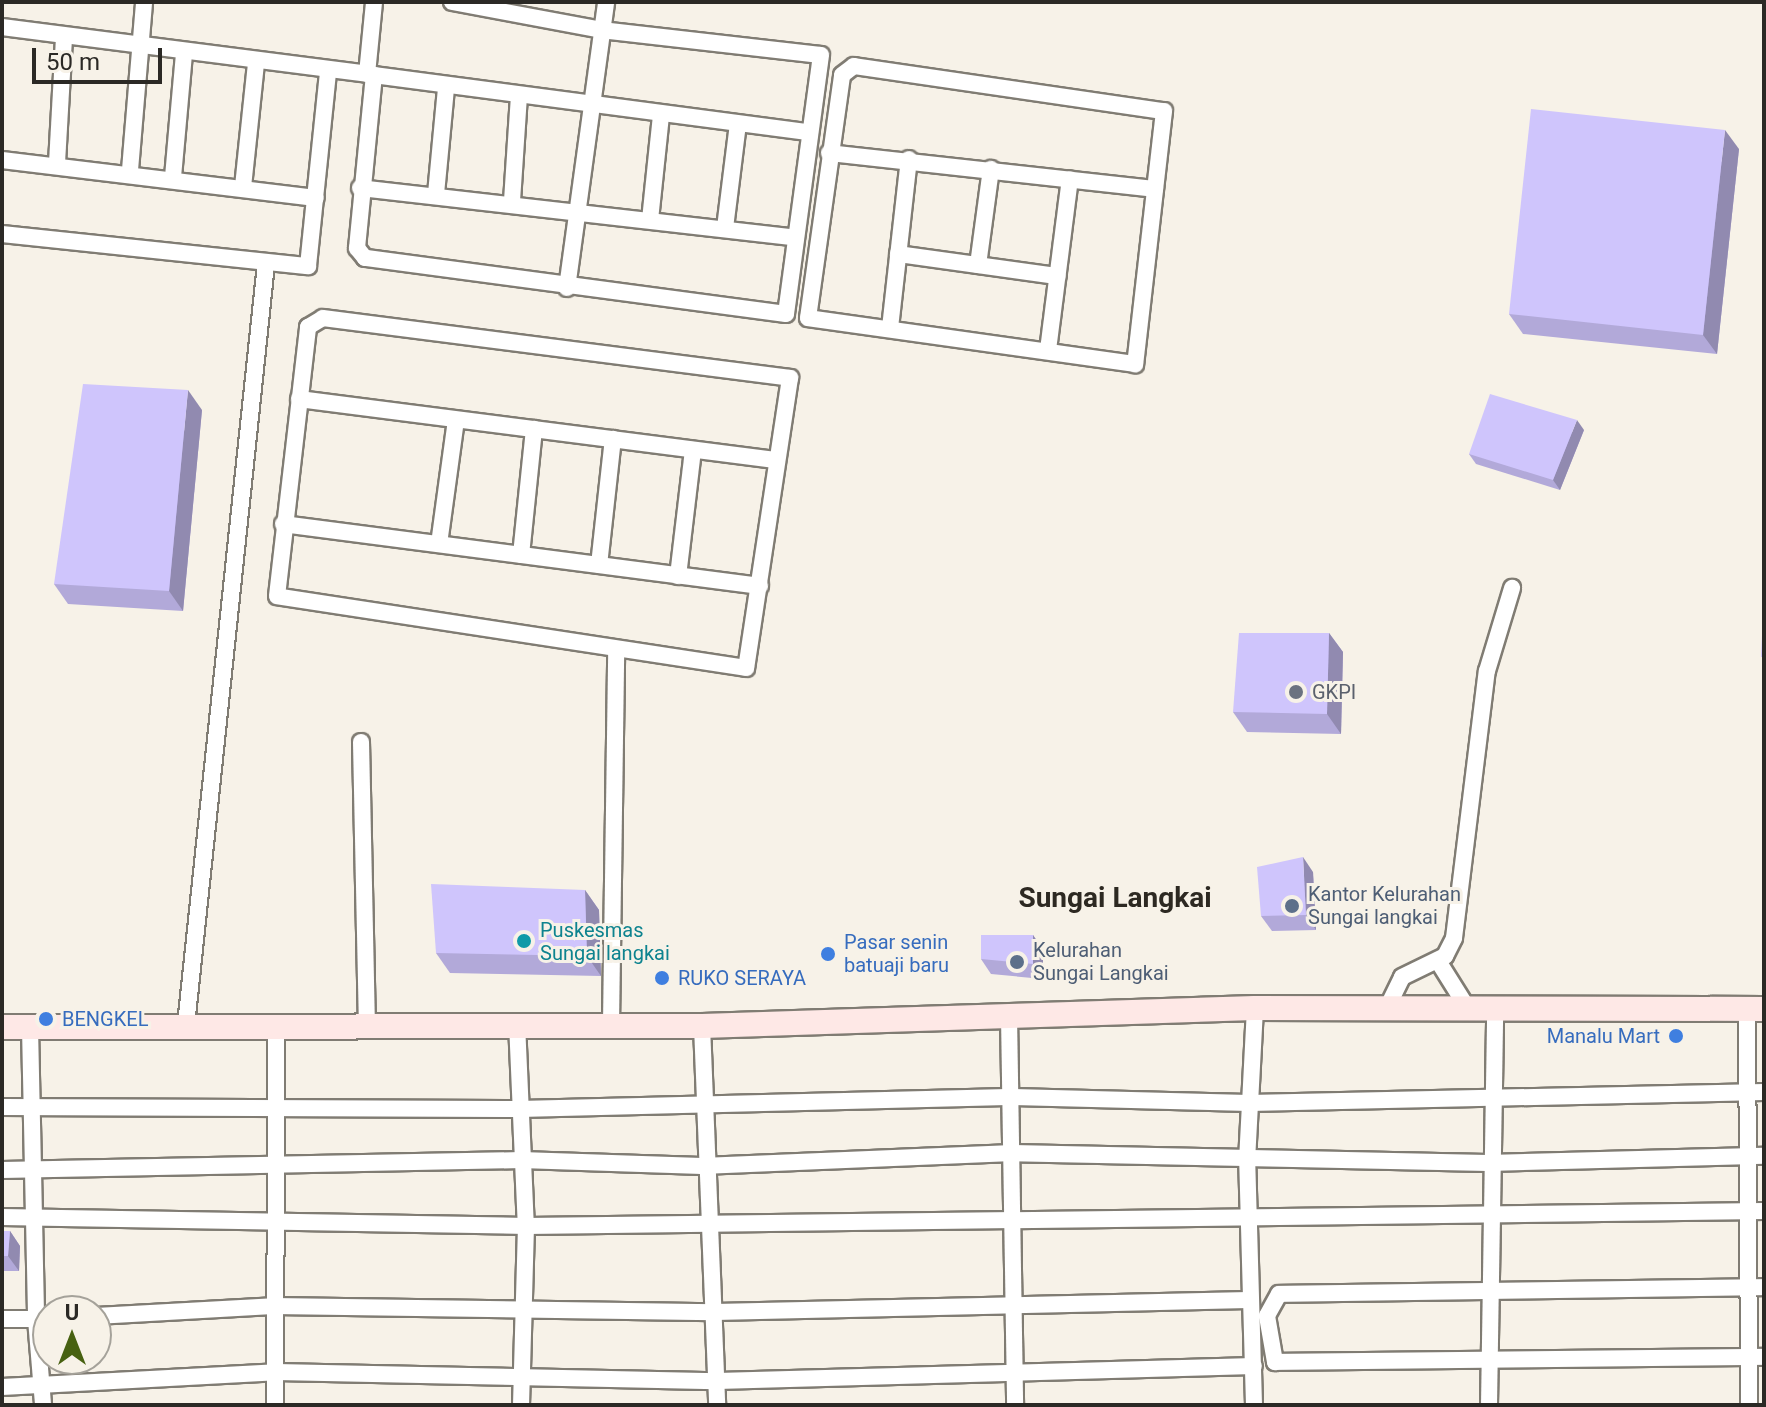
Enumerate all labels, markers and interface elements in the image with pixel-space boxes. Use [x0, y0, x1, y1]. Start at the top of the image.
scale bar [36, 32, 166, 82]
text: 50 m [46, 48, 100, 76]
place label: GKPI [1312, 680, 1356, 704]
marker: GKPI [1287, 683, 1305, 701]
district label: Sungai Langkai [1018, 881, 1212, 915]
place label: Kantor Kelurahan Sungai langkai [1308, 882, 1461, 929]
marker: Kantor Kelurahan Sungai langkai [1283, 897, 1301, 915]
place label: Puskesmas Sungai langkai [540, 918, 670, 965]
place label: Pasar senin batuaji baru [844, 930, 949, 977]
marker: Puskesmas Sungai langkai [515, 932, 533, 950]
place label: Kelurahan Sungai Langkai [1033, 938, 1169, 985]
marker: Pasar senin batuaji baru [819, 945, 837, 963]
marker: Kelurahan Sungai Langkai [1008, 953, 1026, 971]
place label: RUKO SERAYA [678, 966, 806, 990]
marker: RUKO SERAYA [653, 969, 671, 987]
place label: BENGKEL [62, 1007, 148, 1031]
marker: BENGKEL [37, 1010, 55, 1028]
place label: Manalu Mart [1547, 1024, 1660, 1048]
marker: Manalu Mart [1667, 1027, 1685, 1045]
north arrow [32, 1295, 112, 1375]
text: U [65, 1300, 79, 1325]

